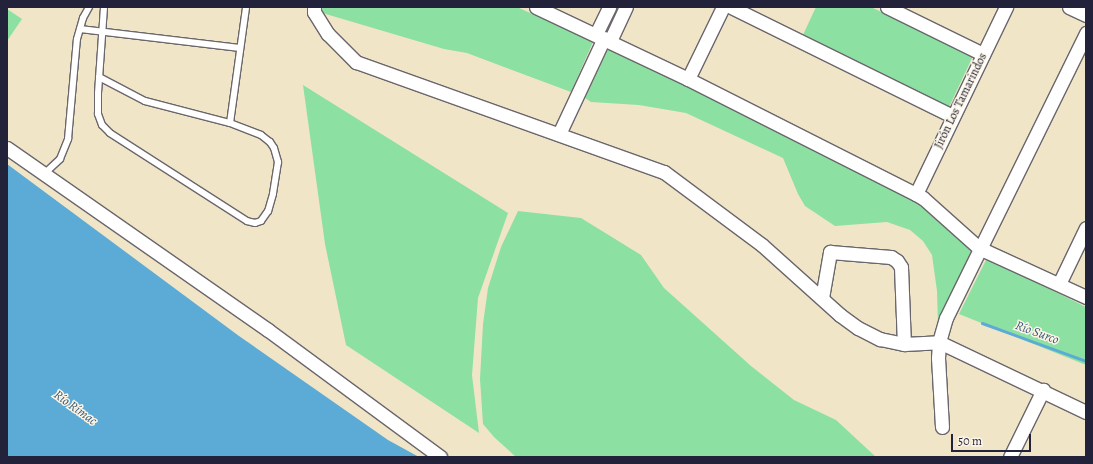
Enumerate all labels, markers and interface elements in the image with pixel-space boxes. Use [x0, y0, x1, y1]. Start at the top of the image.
street label: Jirón Los Tamarindos [932, 51, 990, 151]
water label: Río Surco [1013, 318, 1061, 348]
water label: Río Rímac [50, 387, 100, 429]
scale bar [953, 426, 1033, 452]
text: 50 m [958, 433, 982, 449]

